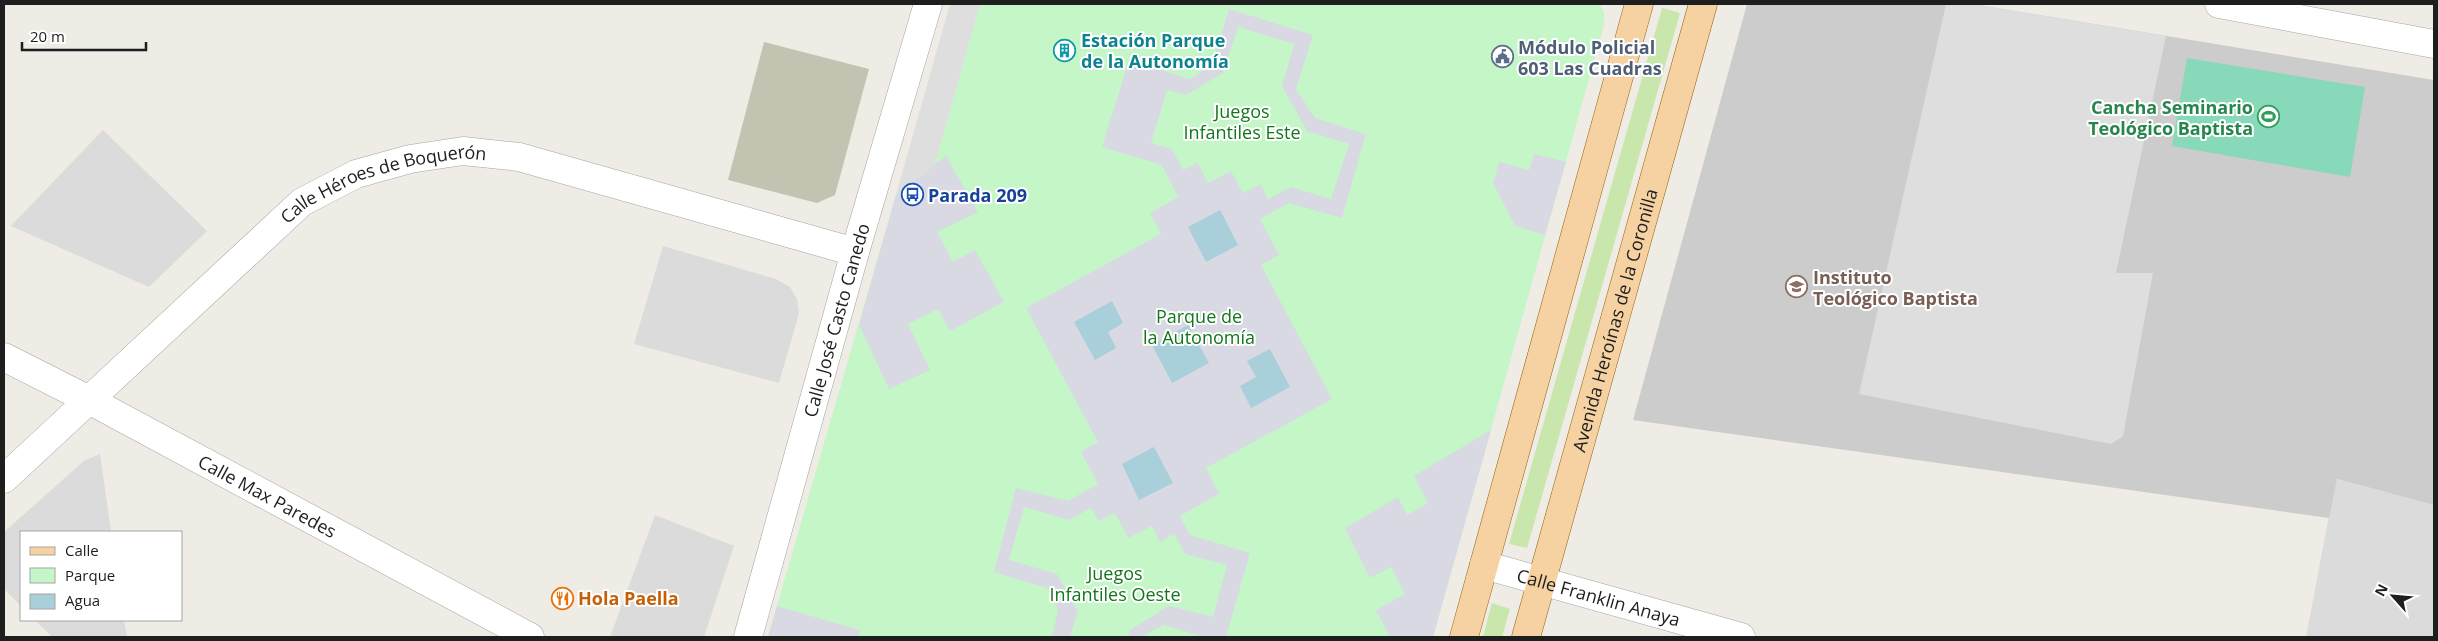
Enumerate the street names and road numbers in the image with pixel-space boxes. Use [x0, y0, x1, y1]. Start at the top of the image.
street label: Calle Héroes de Boquerón [275, 139, 488, 228]
street label: Avenida Heroínas de la Coronilla [1566, 186, 1663, 455]
street label: Calle José Casto Canedo [798, 220, 875, 420]
street label: Calle Max Paredes [194, 449, 341, 543]
street label: Calle Franklin Anaya [1514, 563, 1683, 631]

